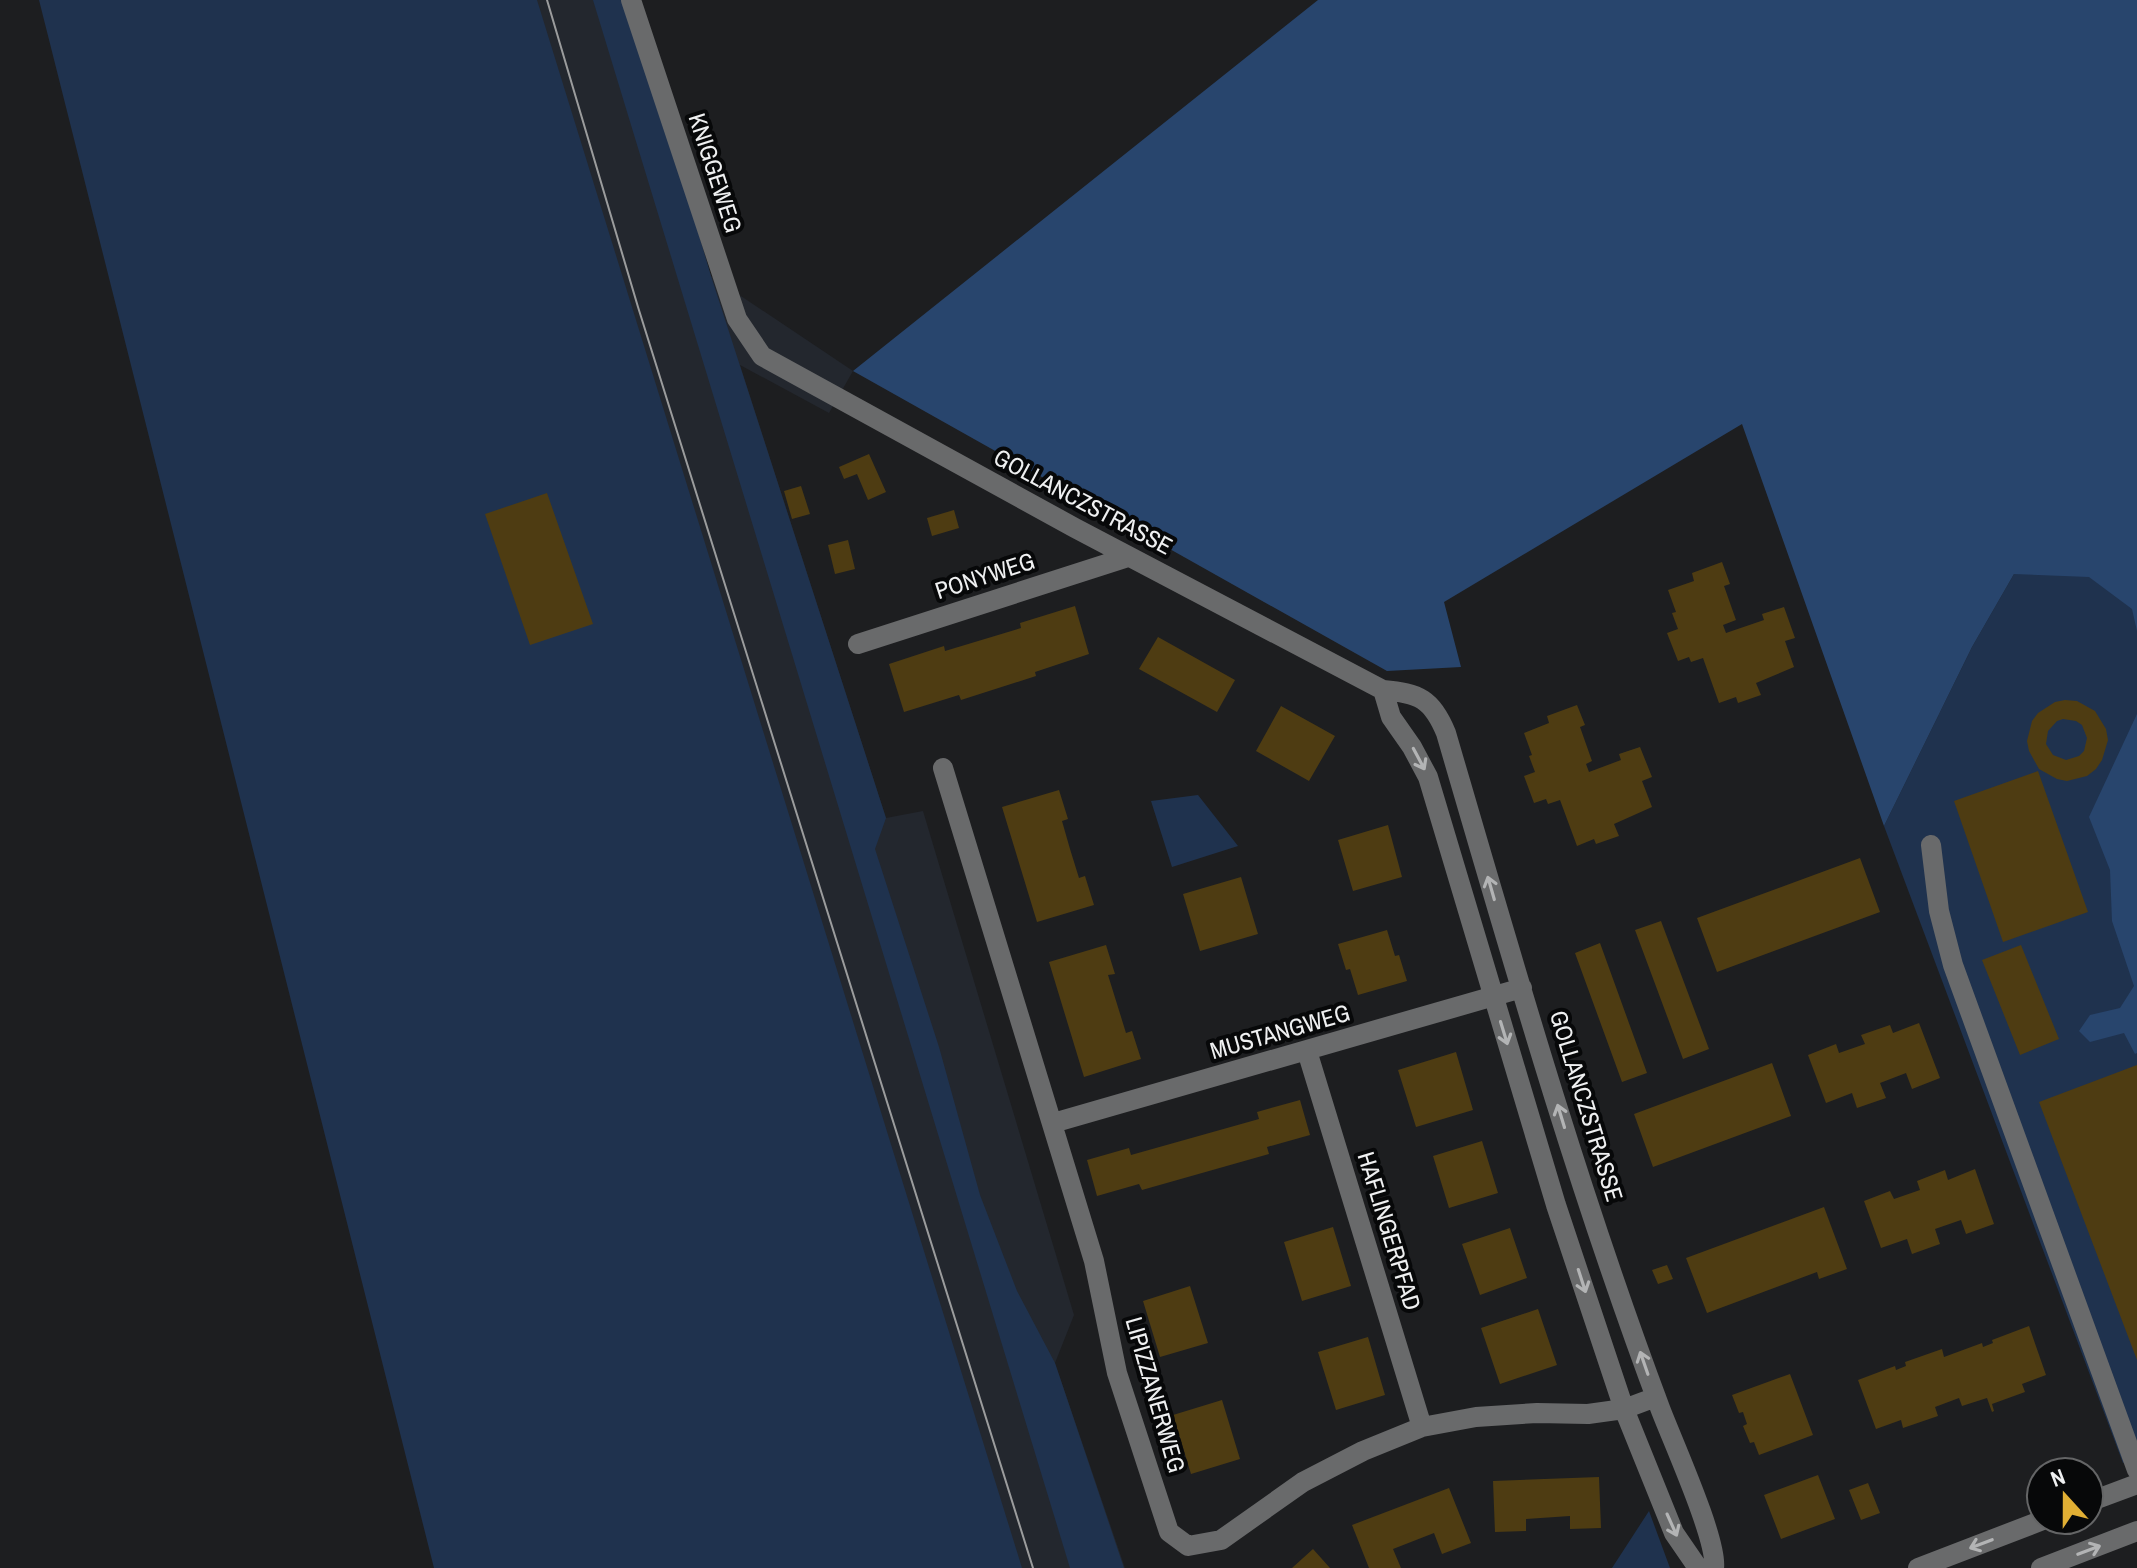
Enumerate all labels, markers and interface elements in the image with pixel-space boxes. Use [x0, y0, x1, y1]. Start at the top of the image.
street label: KNIGGEWEG [682, 109, 750, 236]
street label: GOLLANCZSTRASSE [989, 441, 1178, 562]
street label: PONYWEG [931, 544, 1039, 606]
one-way arrow [1411, 746, 1427, 770]
one-way arrow [1483, 876, 1498, 902]
street label: MUSTANGWEG [1206, 996, 1353, 1066]
street label: GOLLANCZSTRASSE [1543, 1006, 1631, 1205]
one-way arrow [1497, 1020, 1512, 1046]
one-way arrow [1553, 1104, 1568, 1129]
street label: HAFLINGERPFAD [1351, 1148, 1429, 1314]
one-way arrow [1575, 1269, 1590, 1294]
street label: LIPIZZANERWEG [1118, 1313, 1193, 1476]
one-way arrow [1636, 1350, 1651, 1375]
north arrow [2025, 1456, 2105, 1536]
text: N [2046, 1461, 2069, 1494]
one-way arrow [1665, 1512, 1680, 1537]
one-way arrow [1969, 1538, 1994, 1552]
one-way arrow [2076, 1541, 2101, 1556]

